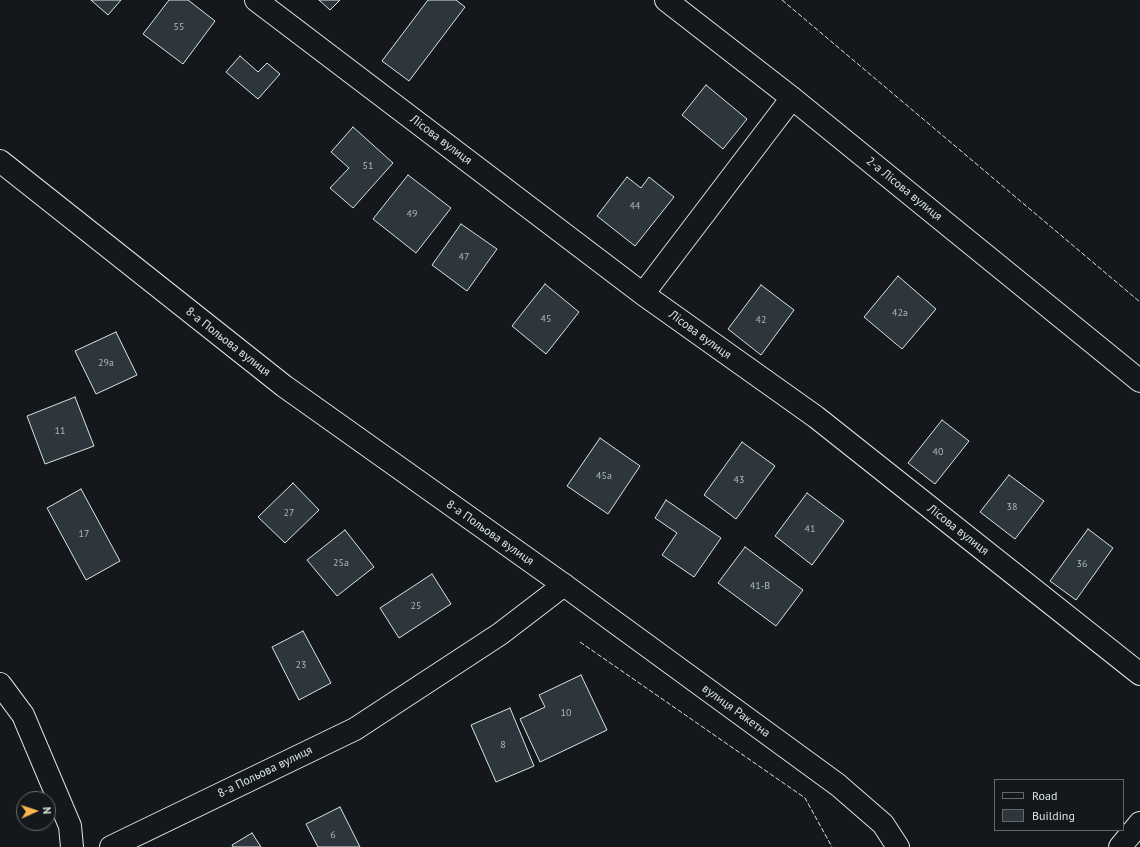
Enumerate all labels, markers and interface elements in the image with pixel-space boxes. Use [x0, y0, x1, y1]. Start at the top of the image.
house number: 55 [174, 21, 184, 33]
street label: Лісова вулиця [407, 112, 475, 168]
street label: 2-а Лісова вулиця [863, 154, 945, 224]
house number: 51 [363, 160, 373, 172]
house number: 44 [630, 200, 640, 212]
house number: 49 [407, 208, 417, 220]
house number: 47 [459, 251, 469, 263]
street label: 8-а Польова вулиця [183, 304, 273, 380]
house number: 42а [892, 307, 908, 319]
street label: Лісова вулиця [666, 308, 734, 362]
house number: 45 [541, 313, 551, 325]
house number: 42 [756, 314, 766, 326]
house number: 29а [98, 357, 114, 369]
house number: 11 [55, 425, 65, 437]
house number: 40 [933, 446, 943, 458]
house number: 45а [596, 470, 612, 482]
house number: 43 [734, 474, 744, 486]
street label: 8-а Польова вулиця [443, 497, 537, 569]
house number: 38 [1007, 501, 1017, 513]
street label: Лісова вулиця [925, 502, 991, 558]
house number: 27 [284, 507, 294, 519]
house number: 41 [805, 523, 815, 535]
house number: 17 [79, 528, 89, 540]
house number: 25а [333, 557, 349, 569]
house number: 36 [1077, 558, 1087, 570]
house number: 41-В [750, 580, 770, 592]
house number: 25 [411, 600, 421, 612]
house number: 23 [296, 659, 306, 671]
street label: вулиця Ракетна [699, 681, 773, 741]
house number: 10 [561, 707, 571, 719]
house number: 8 [500, 739, 506, 751]
street label: 8-а Польова вулиця [215, 743, 315, 801]
legend [994, 779, 1124, 831]
text: Road [1032, 788, 1057, 803]
north arrow [16, 791, 56, 831]
text: N [40, 806, 54, 814]
text: Building [1032, 808, 1075, 823]
house number: 6 [330, 829, 336, 841]

